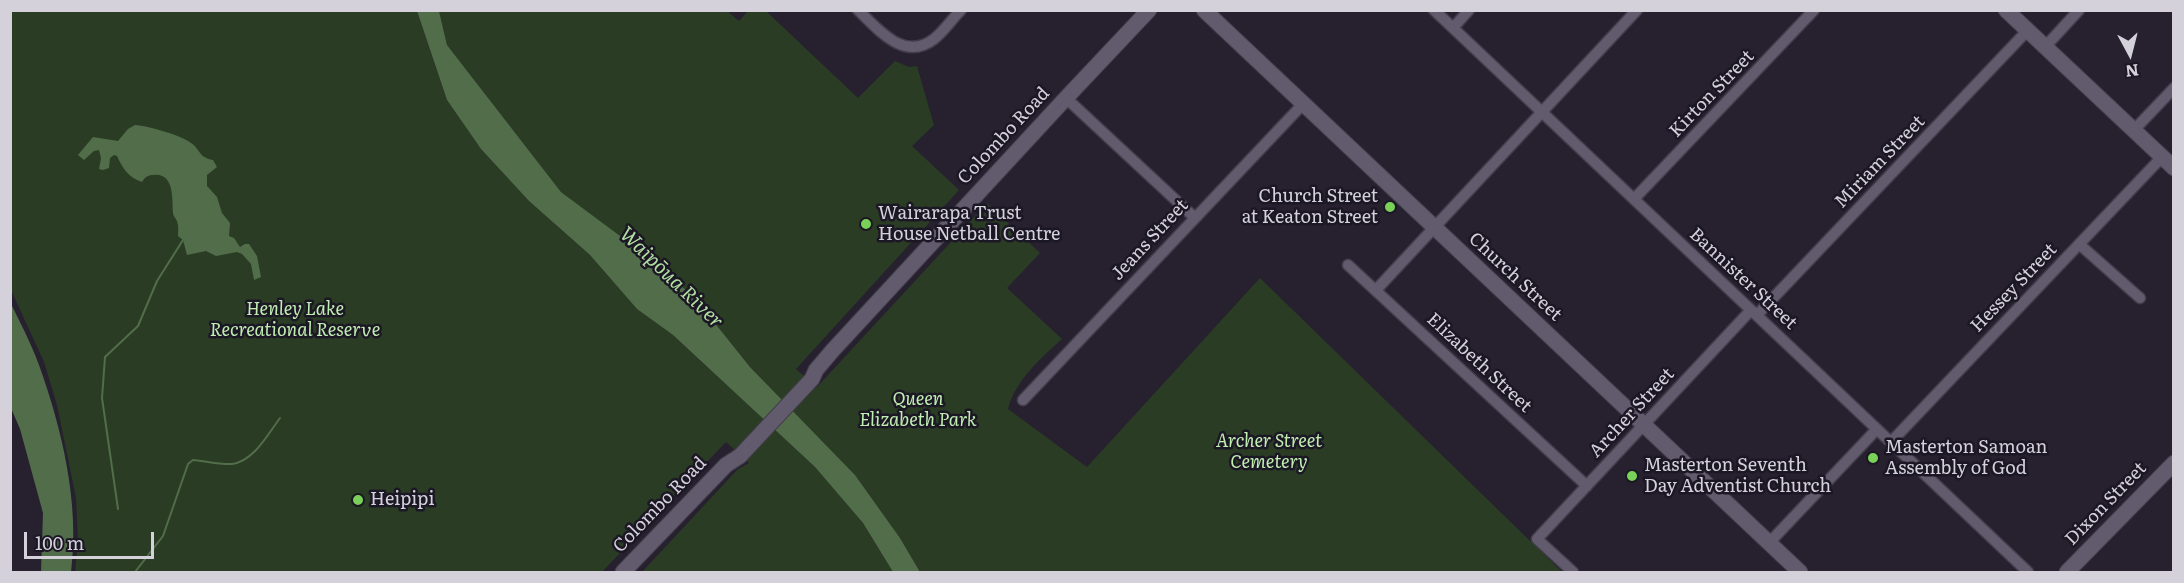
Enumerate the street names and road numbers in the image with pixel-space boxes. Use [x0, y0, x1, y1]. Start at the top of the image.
street label: Kirton Street [1665, 46, 1759, 142]
street label: Colombo Road [954, 83, 1054, 189]
street label: Miriam Street [1830, 111, 1930, 213]
street label: Jeans Street [1107, 195, 1193, 285]
street label: Bannister Street [1685, 224, 1801, 334]
street label: Church Street [1464, 228, 1566, 326]
street label: Hessey Street [1966, 239, 2062, 337]
street label: Elizabeth Street [1422, 309, 1536, 417]
street label: Archer Street [1585, 364, 1679, 462]
street label: Colombo Road [609, 453, 711, 557]
street label: Dixon Street [2061, 458, 2151, 550]

